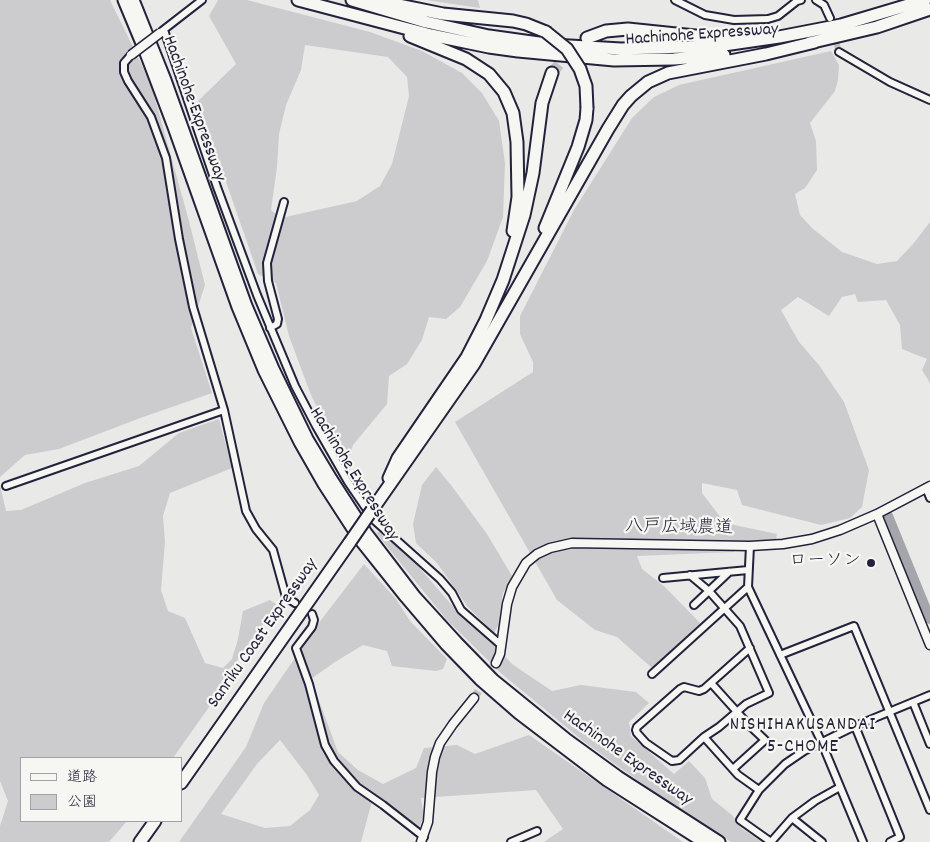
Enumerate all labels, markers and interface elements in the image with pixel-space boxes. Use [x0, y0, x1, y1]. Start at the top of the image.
street label: Hachinohe Expressway [625, 20, 779, 52]
street label: Hachinohe Expressway [157, 33, 229, 185]
street label: Hachinohe Expressway [303, 404, 403, 546]
street label: 八戸広域農道 [625, 517, 733, 541]
place label: ローソン [789, 552, 861, 574]
street label: Sanriku Coast Expressway [204, 555, 324, 713]
marker: ローソン [865, 557, 877, 569]
street label: Hachinohe Expressway [558, 706, 696, 812]
district label: NISHIHAKUSANDAI 5-CHOME [728, 715, 878, 759]
legend [20, 757, 182, 822]
text: 道路 [67, 767, 97, 789]
text: 公園 [67, 792, 97, 814]

